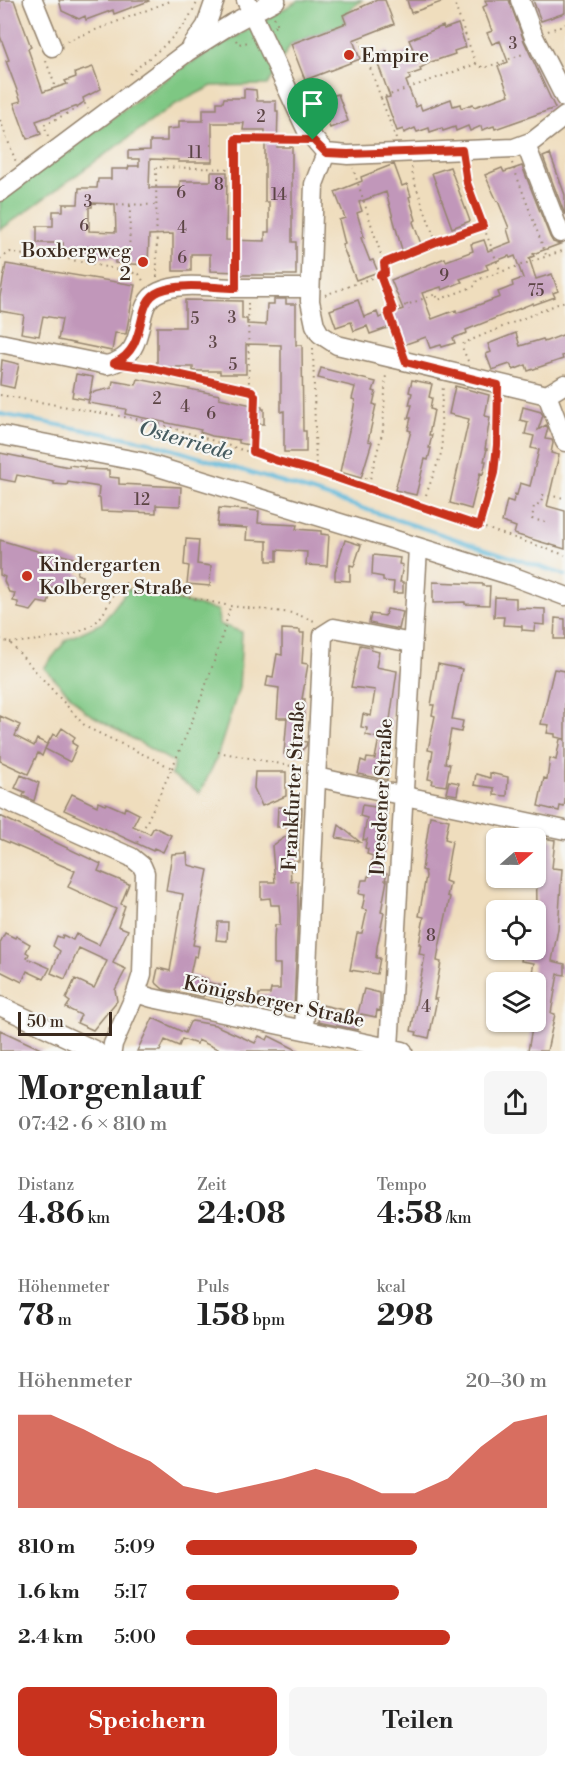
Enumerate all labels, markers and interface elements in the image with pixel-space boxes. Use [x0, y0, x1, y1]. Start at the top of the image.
house number: 3 [509, 34, 518, 54]
place label: Empire [361, 44, 429, 69]
marker: Empire [342, 48, 356, 62]
pin [287, 78, 338, 140]
icon: arrive [296, 87, 329, 120]
house number: 2 [256, 107, 266, 127]
house number: 11 [188, 143, 202, 163]
house number: 8 [214, 175, 224, 195]
house number: 6 [176, 183, 186, 203]
house number: 14 [271, 185, 287, 205]
house number: 3 [84, 192, 93, 212]
house number: 6 [79, 216, 89, 236]
house number: 4 [177, 218, 187, 238]
place label: Boxbergweg 2 [21, 239, 132, 287]
house number: 6 [177, 248, 187, 268]
marker: Boxbergweg 2 [136, 255, 150, 269]
house number: 9 [439, 266, 449, 286]
house number: 75 [528, 281, 544, 301]
house number: 3 [228, 308, 237, 328]
house number: 5 [191, 309, 200, 329]
house number: 3 [209, 333, 218, 353]
house number: 5 [229, 355, 238, 375]
house number: 2 [152, 389, 162, 409]
house number: 4 [180, 397, 190, 417]
house number: 6 [206, 404, 216, 424]
water label: Osterriede [136, 415, 236, 467]
house number: 12 [134, 490, 150, 510]
place label: Kindergarten Kolberger Straße [39, 553, 192, 601]
marker: Kindergarten Kolberger Straße [20, 569, 34, 583]
street label: Frankfurter Straße [278, 700, 311, 872]
street label: Dresdener Straße [366, 718, 399, 876]
north arrow [486, 828, 546, 888]
map controls [486, 828, 546, 1032]
button: locate [486, 900, 546, 960]
house number: 8 [426, 926, 436, 946]
street label: Königsberger Straße [181, 971, 367, 1034]
button: layers [486, 972, 546, 1032]
house number: 4 [421, 997, 431, 1017]
scale bar [18, 1009, 112, 1036]
text: 50 m [27, 1012, 64, 1032]
text: Morgenlauf [18, 1069, 201, 1110]
button: share [484, 1071, 547, 1134]
text: 07:42 · 6 × 810 m [18, 1112, 167, 1137]
text: Distanz [18, 1175, 74, 1195]
text: Zeit [197, 1175, 227, 1195]
text: Tempo [377, 1175, 427, 1195]
text: 4.86 [18, 1195, 84, 1233]
text: 24:08 [197, 1195, 286, 1233]
text: 4:58 [377, 1195, 443, 1233]
text: km [84, 1208, 110, 1228]
text: /km [443, 1208, 471, 1228]
text: Höhenmeter [18, 1277, 110, 1297]
text: Puls [197, 1277, 229, 1297]
text: kcal [377, 1277, 406, 1297]
text: 78 [18, 1297, 54, 1335]
text: 158 [197, 1297, 249, 1335]
text: 298 [377, 1297, 433, 1335]
text: m [54, 1310, 72, 1330]
text: bpm [249, 1310, 285, 1330]
text: Höhenmeter [18, 1369, 132, 1394]
text: 20–30 m [466, 1369, 547, 1394]
text: 810 m [18, 1535, 75, 1560]
text: 5:09 [114, 1535, 155, 1560]
text: 1.6 km [18, 1580, 80, 1605]
text: 5:17 [114, 1580, 147, 1605]
text: 2.4 km [18, 1625, 83, 1650]
text: 5:00 [114, 1625, 156, 1650]
button: Speichern [18, 1687, 277, 1756]
button: Teilen [289, 1687, 547, 1756]

